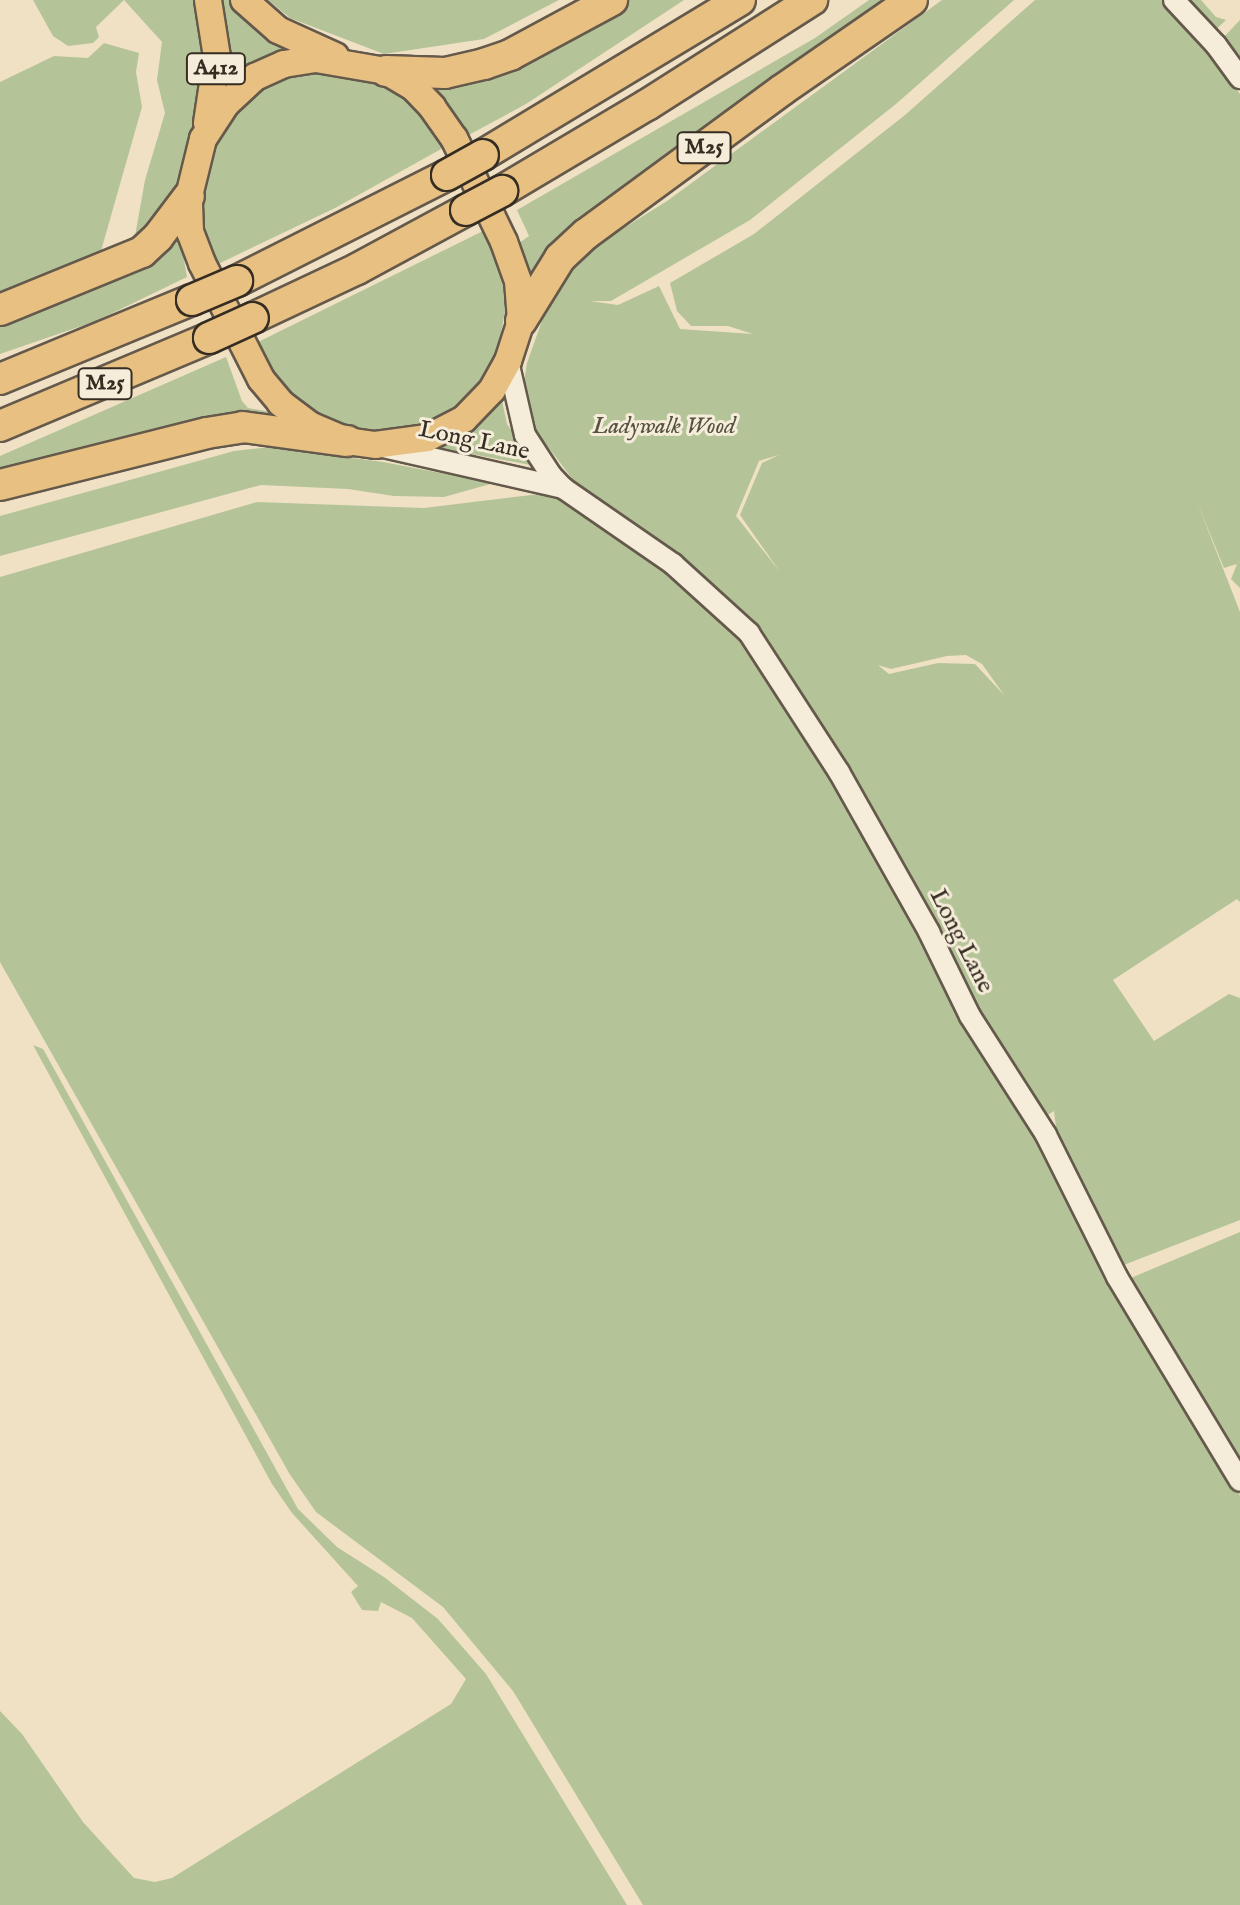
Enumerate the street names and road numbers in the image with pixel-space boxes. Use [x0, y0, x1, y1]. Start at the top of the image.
road number: A412 [184, 51, 248, 87]
road number: M25 [676, 130, 732, 166]
road number: M25 [77, 366, 133, 402]
street label: Long Lane [416, 415, 532, 467]
street label: Long Lane [923, 884, 999, 998]

